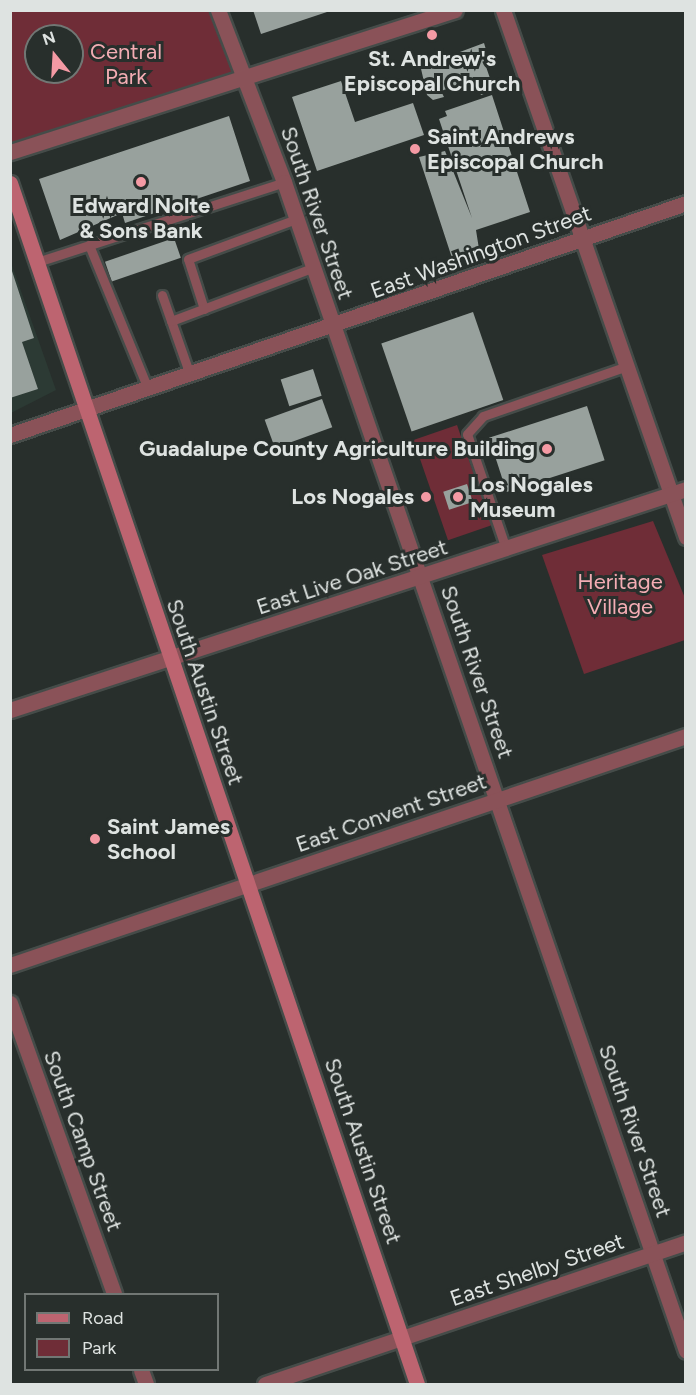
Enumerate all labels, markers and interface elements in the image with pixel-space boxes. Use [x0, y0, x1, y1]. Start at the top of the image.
north arrow [24, 24, 84, 84]
text: N [40, 27, 58, 49]
marker: St. Andrew's Episcopal Church [425, 28, 439, 42]
park label: Central Park [90, 38, 162, 90]
place label: St. Andrew's Episcopal Church [344, 45, 520, 96]
street label: South River Street [275, 123, 359, 303]
place label: Saint Andrews Episcopal Church [427, 123, 603, 174]
marker: Saint Andrews Episcopal Church [408, 142, 422, 156]
marker: Edward Nolte & Sons Bank [134, 175, 148, 189]
place label: Edward Nolte & Sons Bank [72, 192, 210, 243]
street label: East Washington Street [367, 200, 595, 304]
place label: Guadalupe County Agriculture Building [139, 436, 535, 462]
marker: Guadalupe County Agriculture Building [540, 442, 554, 456]
place label: Los Nogales Museum [470, 471, 593, 522]
place label: Los Nogales [291, 484, 414, 510]
marker: Los Nogales [419, 490, 433, 504]
marker: Los Nogales Museum [451, 490, 465, 504]
street label: East Live Oak Street [253, 534, 451, 620]
park label: Heritage Village [577, 568, 663, 620]
street label: South River Street [435, 582, 519, 762]
street label: South Austin Street [161, 596, 249, 788]
street label: East Convent Street [292, 768, 490, 858]
place label: Saint James School [107, 813, 230, 864]
marker: Saint James School [88, 832, 102, 846]
street label: South River Street [593, 1041, 677, 1221]
street label: South Camp Street [38, 1047, 128, 1235]
street label: South Austin Street [319, 1055, 407, 1247]
street label: East Shelby Street [447, 1228, 627, 1312]
legend [24, 1293, 219, 1371]
text: Road [82, 1307, 123, 1329]
text: Park [82, 1337, 116, 1359]

